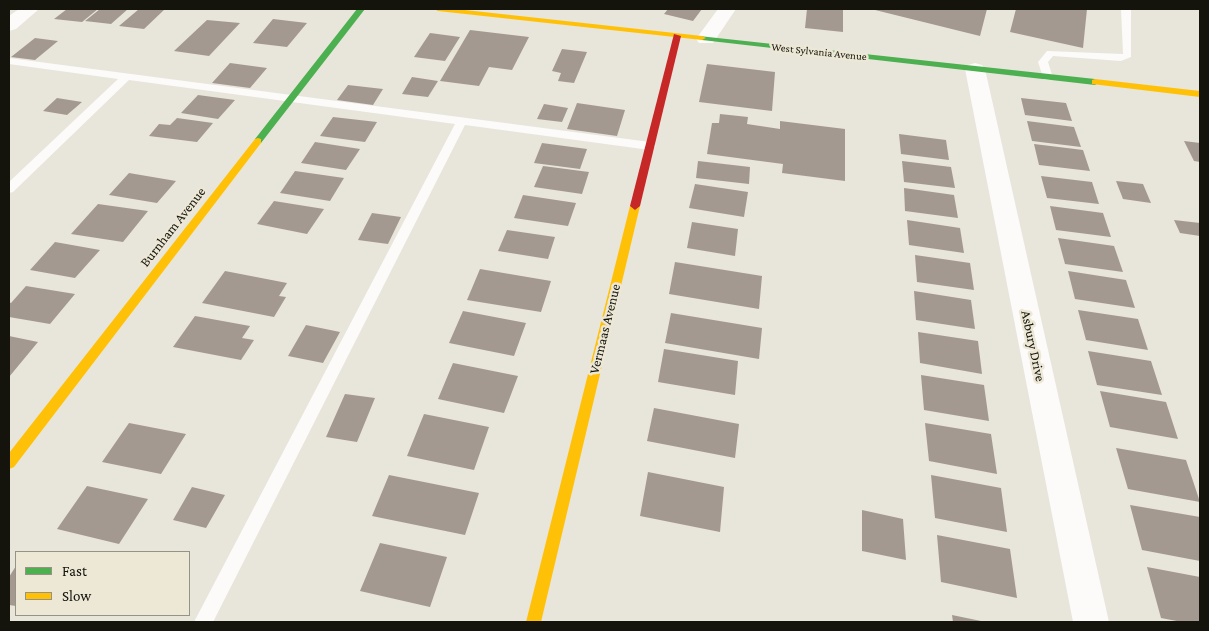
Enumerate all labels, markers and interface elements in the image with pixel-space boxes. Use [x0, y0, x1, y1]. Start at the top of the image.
street label: West Sylvania Avenue [771, 40, 867, 64]
street label: Burnham Avenue [137, 184, 209, 270]
street label: Vermaas Avenue [586, 282, 624, 376]
street label: Asbury Drive [1017, 309, 1049, 383]
legend [15, 551, 190, 616]
text: Fast [62, 563, 87, 579]
text: Slow [62, 588, 91, 604]

